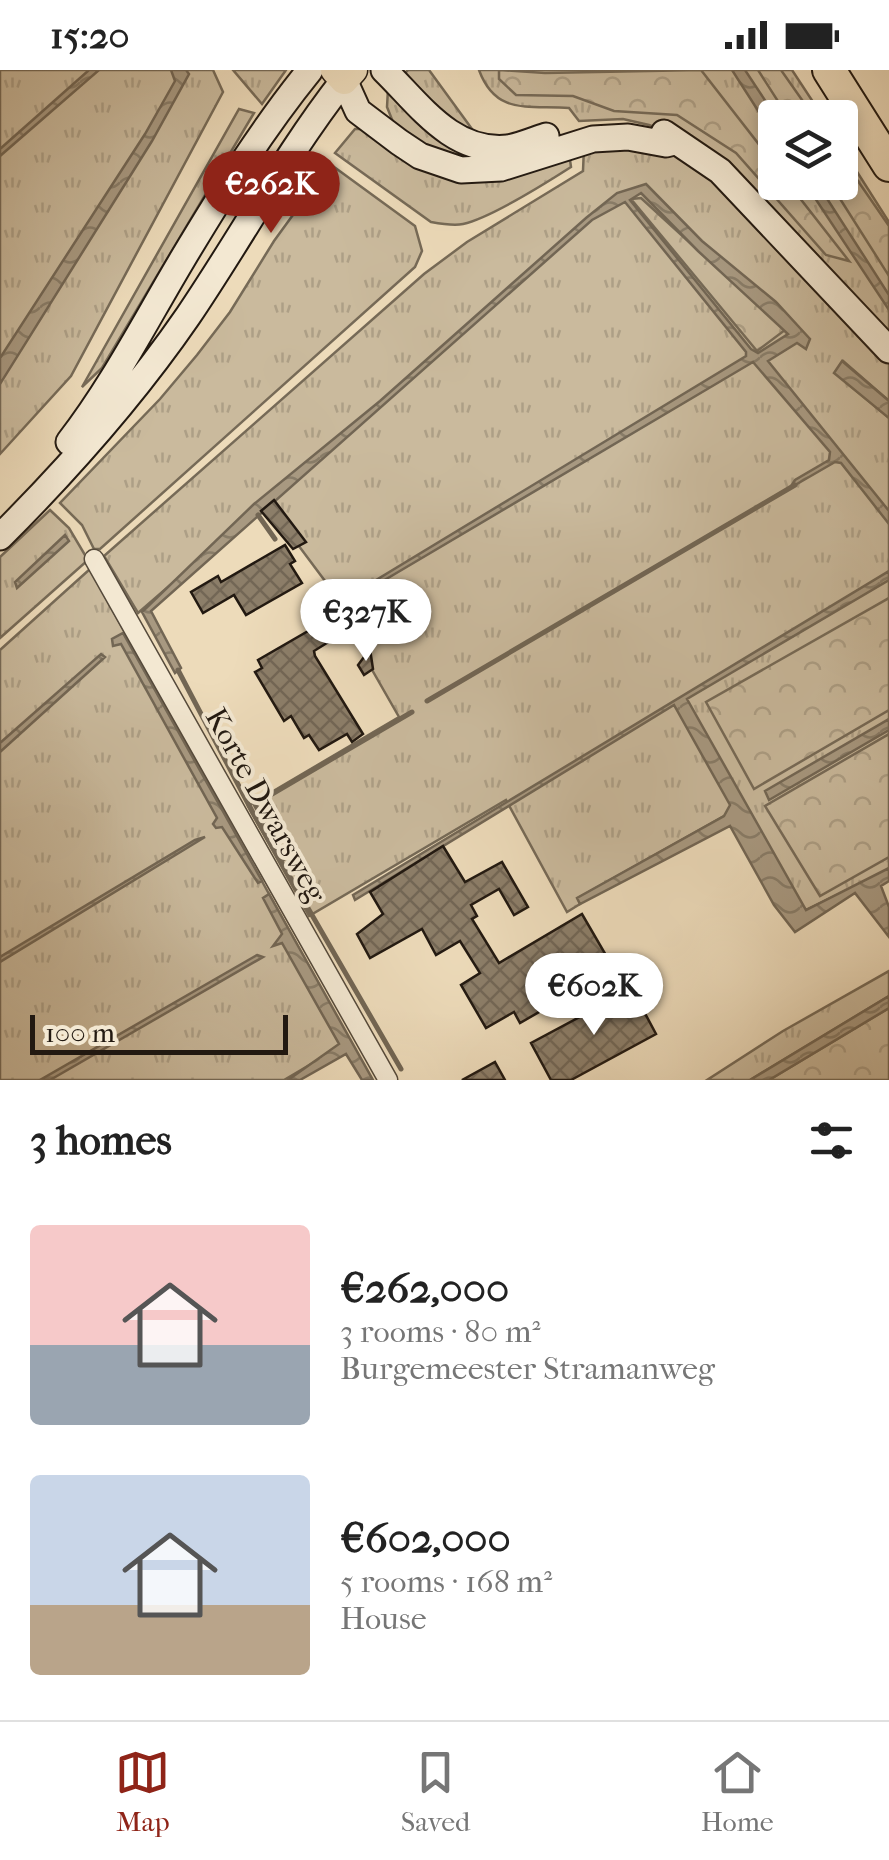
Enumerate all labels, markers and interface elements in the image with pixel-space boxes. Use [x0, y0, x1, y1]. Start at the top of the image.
text: 15:20 [50, 13, 130, 58]
map controls [758, 100, 858, 200]
button: layers [758, 100, 858, 200]
pin: €262K [201, 151, 341, 236]
text: €262K [225, 165, 317, 202]
pin: €327K [296, 579, 436, 664]
text: €327K [322, 593, 410, 630]
street label: Korte Dwarsweg [198, 702, 334, 909]
pin: €602K [524, 953, 664, 1038]
text: €602K [547, 967, 641, 1004]
scale bar [30, 1010, 288, 1054]
text: 100 m [45, 1016, 115, 1049]
icon: filters [804, 1113, 859, 1168]
text: 3 homes [30, 1116, 172, 1165]
text: €262,000 [340, 1264, 509, 1313]
icon: home [110, 1265, 230, 1385]
text: 3 rooms · 80 m² [340, 1313, 541, 1350]
text: Burgemeester Stramanweg [340, 1350, 715, 1387]
text: €602,000 [340, 1514, 511, 1563]
icon: home [110, 1515, 230, 1635]
text: 5 rooms · 168 m² [340, 1563, 552, 1600]
text: House [340, 1600, 427, 1637]
tab: Map [115, 1745, 170, 1838]
tab: Saved [401, 1745, 470, 1838]
tab: Home [701, 1745, 774, 1838]

